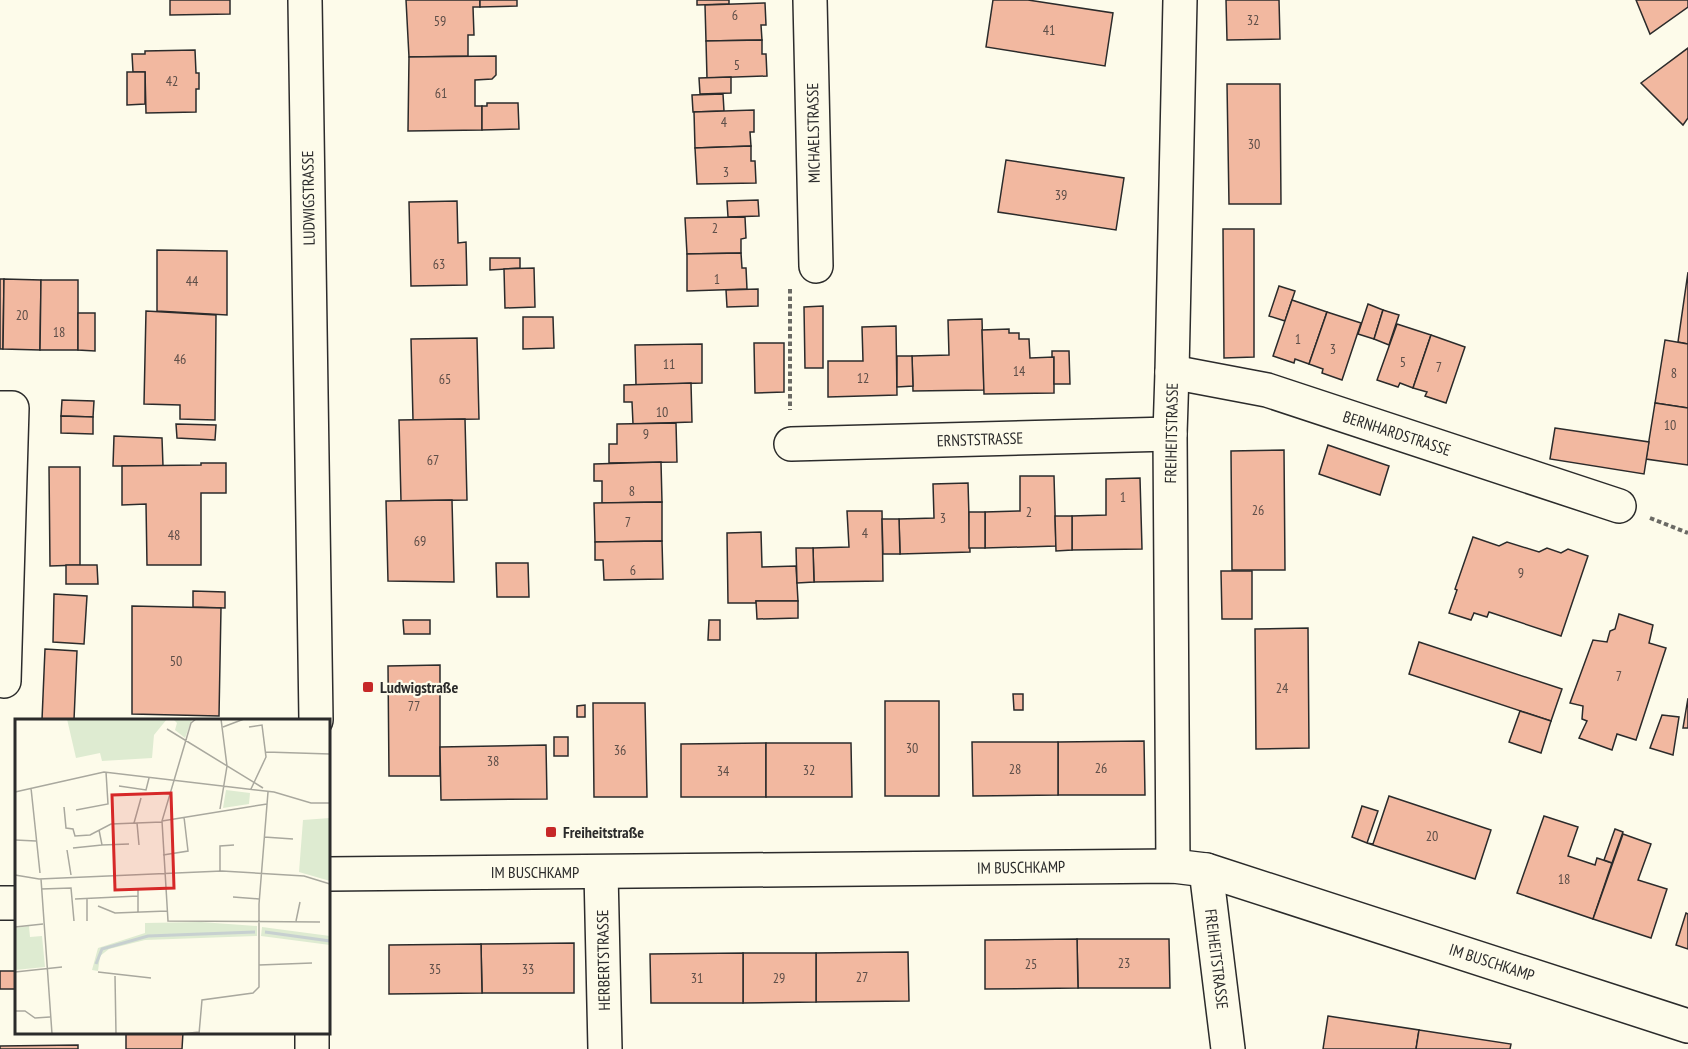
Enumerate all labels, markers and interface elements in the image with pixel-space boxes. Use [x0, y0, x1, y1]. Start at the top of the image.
house number: 6 [732, 6, 738, 24]
house number: 32 [1247, 11, 1259, 29]
house number: 59 [434, 12, 446, 30]
house number: 41 [1043, 21, 1055, 39]
house number: 5 [734, 56, 740, 74]
house number: 42 [166, 72, 178, 90]
street label: MICHAELSTRASSE [802, 83, 824, 183]
house number: 61 [435, 84, 447, 102]
house number: 4 [721, 113, 728, 131]
house number: 30 [1248, 135, 1260, 153]
street label: LUDWIGSTRASSE [297, 150, 319, 246]
house number: 3 [723, 163, 729, 181]
house number: 39 [1055, 186, 1067, 204]
house number: 2 [712, 219, 718, 237]
house number: 63 [433, 255, 445, 273]
house number: 1 [714, 270, 720, 288]
house number: 44 [186, 272, 199, 290]
house number: 20 [16, 306, 28, 324]
house number: 18 [53, 323, 65, 341]
house number: 1 [1295, 330, 1301, 348]
house number: 3 [1330, 340, 1336, 358]
house number: 46 [174, 350, 186, 368]
house number: 5 [1400, 353, 1406, 371]
house number: 11 [663, 355, 675, 373]
house number: 7 [1436, 358, 1442, 376]
house number: 14 [1013, 362, 1026, 380]
house number: 8 [1671, 364, 1677, 382]
house number: 12 [857, 369, 869, 387]
house number: 65 [439, 370, 451, 388]
street label: FREIHEITSTRASSE [1160, 382, 1182, 483]
house number: 10 [656, 403, 668, 421]
street label: BERNHARDSTRASSE [1340, 406, 1454, 460]
house number: 10 [1664, 416, 1676, 434]
house number: 9 [643, 425, 649, 443]
street label: ERNSTSTRASSE [936, 427, 1024, 451]
house number: 67 [427, 451, 439, 469]
house number: 8 [629, 482, 635, 500]
house number: 1 [1120, 488, 1126, 506]
house number: 26 [1252, 501, 1264, 519]
house number: 2 [1026, 503, 1032, 521]
house number: 3 [940, 509, 946, 527]
house number: 7 [625, 513, 631, 531]
house number: 4 [862, 524, 869, 542]
house number: 48 [168, 526, 180, 544]
house number: 69 [414, 532, 426, 550]
house number: 6 [630, 561, 636, 579]
house number: 9 [1518, 564, 1524, 582]
house number: 50 [170, 652, 182, 670]
house number: 7 [1616, 667, 1622, 685]
place label: Ludwigstraße [380, 677, 458, 697]
house number: 24 [1276, 679, 1289, 697]
marker: Ludwigstraße [361, 680, 375, 694]
house number: 77 [408, 697, 420, 715]
inset map [15, 719, 330, 1034]
house number: 30 [906, 739, 918, 757]
house number: 36 [614, 741, 626, 759]
house number: 38 [487, 752, 499, 770]
house number: 26 [1095, 759, 1107, 777]
house number: 28 [1009, 760, 1021, 778]
house number: 32 [803, 761, 815, 779]
house number: 34 [717, 762, 730, 780]
place label: Freiheitstraße [563, 822, 644, 842]
marker: Freiheitstraße [544, 825, 558, 839]
house number: 20 [1426, 827, 1438, 845]
street label: IM BUSCHKAMP [977, 856, 1065, 878]
street label: IM BUSCHKAMP [491, 862, 579, 882]
house number: 18 [1558, 870, 1570, 888]
street label: FREIHEITSTRASSE [1201, 908, 1233, 1010]
street label: HERBERTSTRASSE [592, 909, 614, 1011]
street label: IM BUSCHKAMP [1447, 939, 1537, 985]
house number: 23 [1118, 954, 1130, 972]
house number: 25 [1025, 955, 1037, 973]
house number: 35 [429, 960, 441, 978]
house number: 33 [522, 960, 534, 978]
house number: 27 [856, 968, 868, 986]
house number: 31 [691, 969, 703, 987]
house number: 29 [773, 969, 785, 987]

